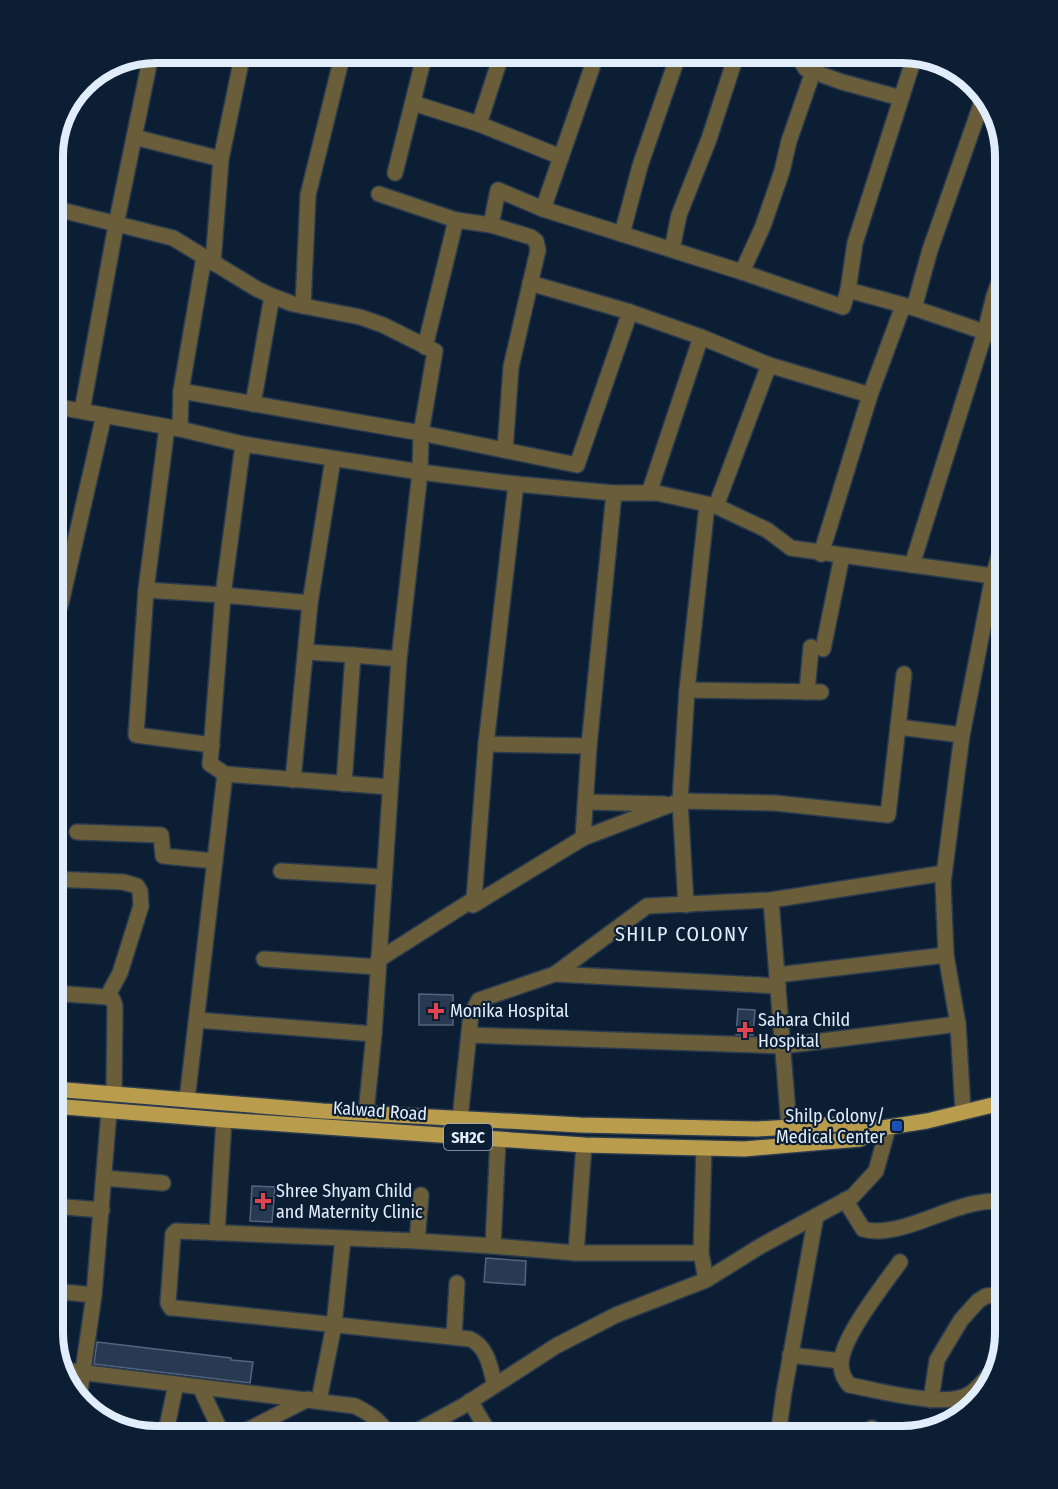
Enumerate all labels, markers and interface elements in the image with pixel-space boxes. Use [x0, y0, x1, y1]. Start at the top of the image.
district label: SHILP COLONY [615, 922, 749, 946]
place label: Monika Hospital [450, 1000, 569, 1022]
marker: Monika Hospital [427, 1002, 445, 1020]
place label: Sahara Child Hospital [758, 1009, 850, 1052]
marker: Sahara Child Hospital [736, 1021, 754, 1039]
street label: Kalwad Road [332, 1097, 428, 1125]
place label: Shilp Colony/ Medical Center [776, 1105, 886, 1148]
marker: Shilp Colony/ Medical Center [890, 1119, 904, 1133]
road number: SH2C [444, 1124, 492, 1150]
place label: Shree Shyam Child and Maternity Clinic [276, 1180, 423, 1223]
marker: Shree Shyam Child and Maternity Clinic [254, 1192, 272, 1210]

